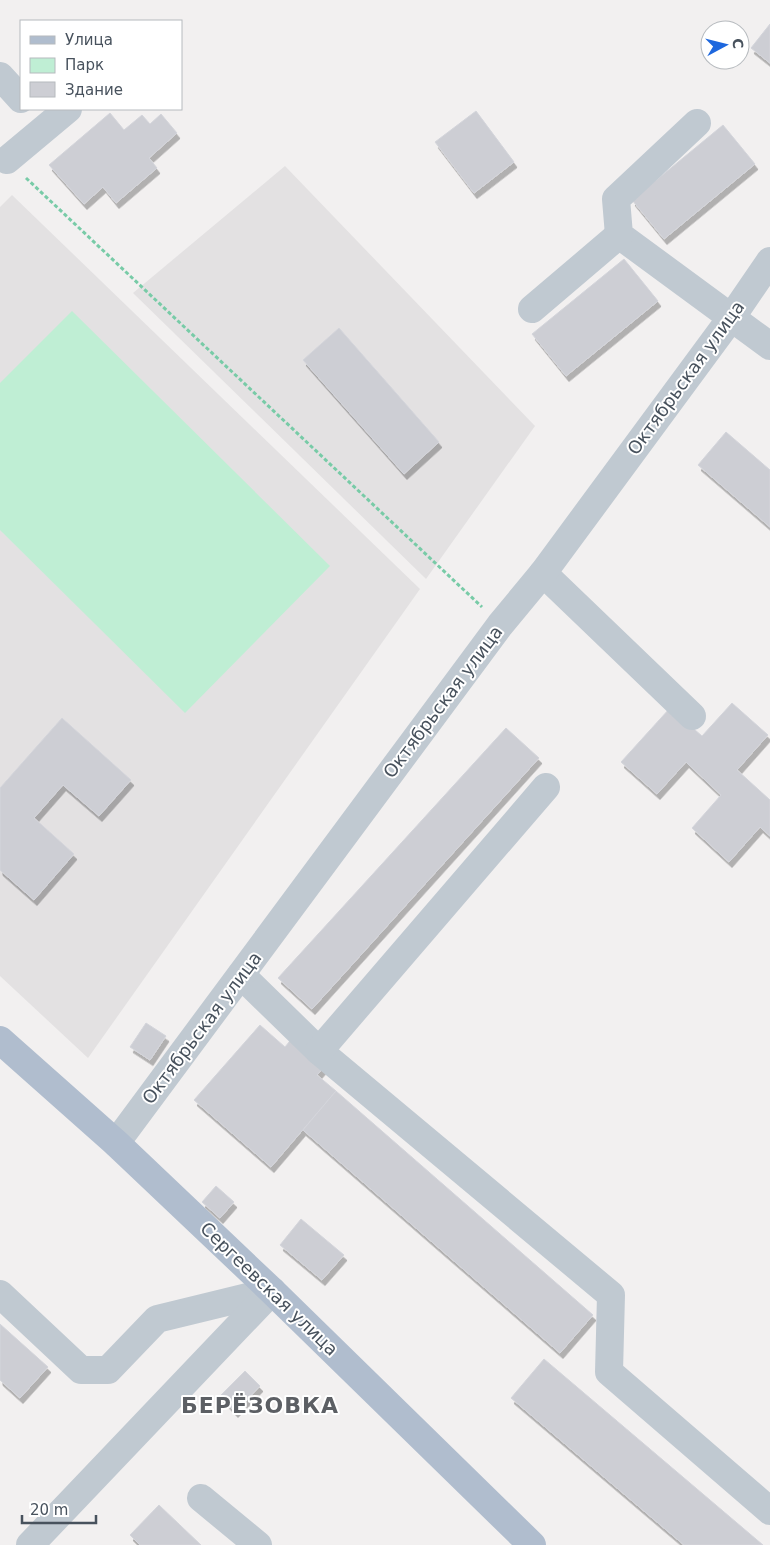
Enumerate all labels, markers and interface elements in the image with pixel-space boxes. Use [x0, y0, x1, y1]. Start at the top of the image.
legend [20, 20, 182, 110]
north arrow [700, 20, 750, 70]
text: Улица [65, 31, 113, 49]
text: С [729, 37, 746, 49]
text: Парк [65, 56, 104, 74]
text: Здание [65, 81, 123, 99]
street label: Октябрьская улица [623, 297, 748, 459]
street label: Октябрьская улица [379, 622, 507, 782]
street label: Октябрьская улица [138, 948, 266, 1108]
street label: Сергеевская улица [196, 1218, 342, 1360]
district label: БЕРЁЗОВКА [181, 1393, 339, 1418]
scale bar [22, 1492, 96, 1524]
text: 20 m [30, 1501, 68, 1519]

